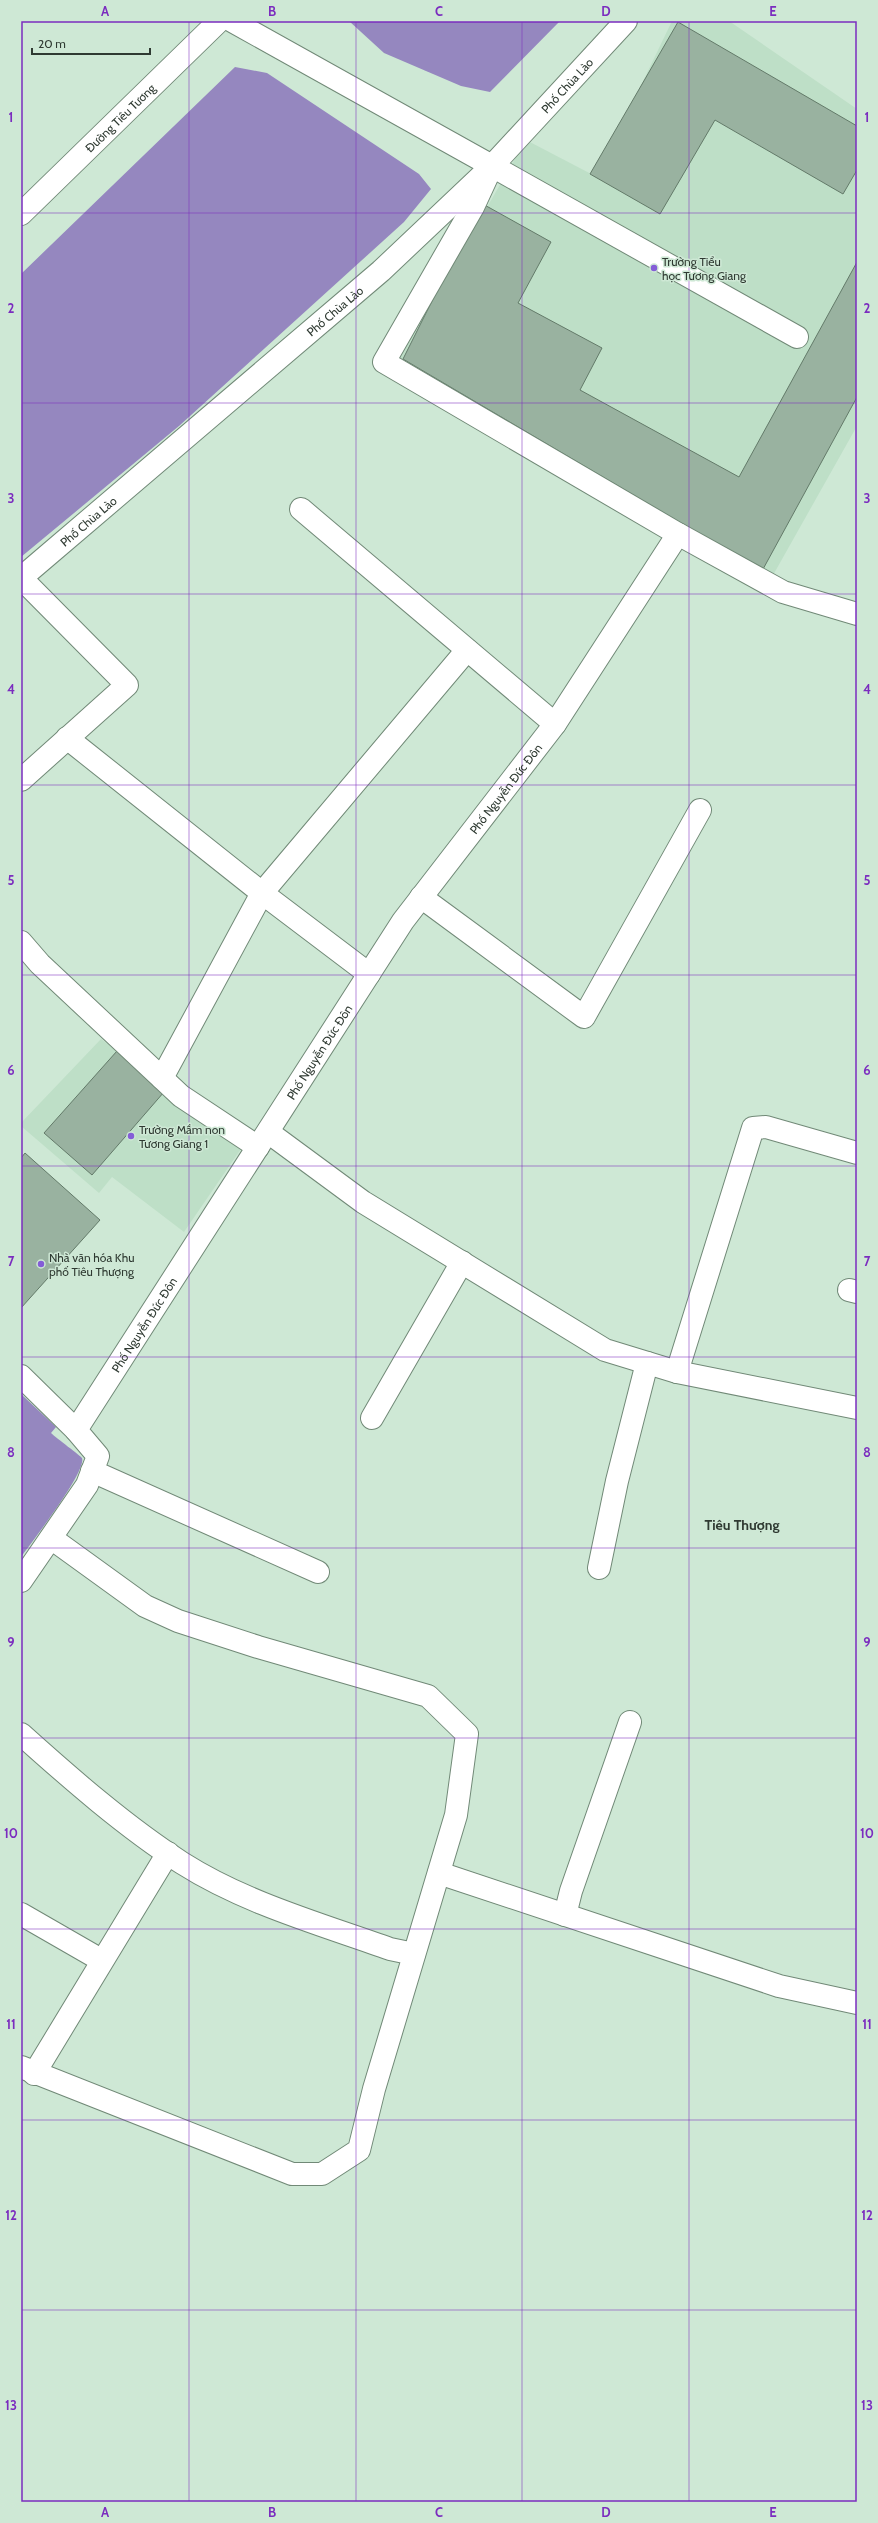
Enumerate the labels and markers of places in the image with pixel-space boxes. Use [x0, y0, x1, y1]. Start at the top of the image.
place label: Trường Tiểu học Tương Giang [662, 254, 747, 283]
marker: Trường Tiểu học Tương Giang [649, 263, 659, 273]
place label: Trường Mầm non Tương Giang 1 [139, 1122, 225, 1151]
marker: Trường Mầm non Tương Giang 1 [126, 1131, 136, 1141]
place label: Nhà văn hóa Khu phố Tiêu Thượng [49, 1250, 135, 1279]
marker: Nhà văn hóa Khu phố Tiêu Thượng [36, 1259, 46, 1269]

